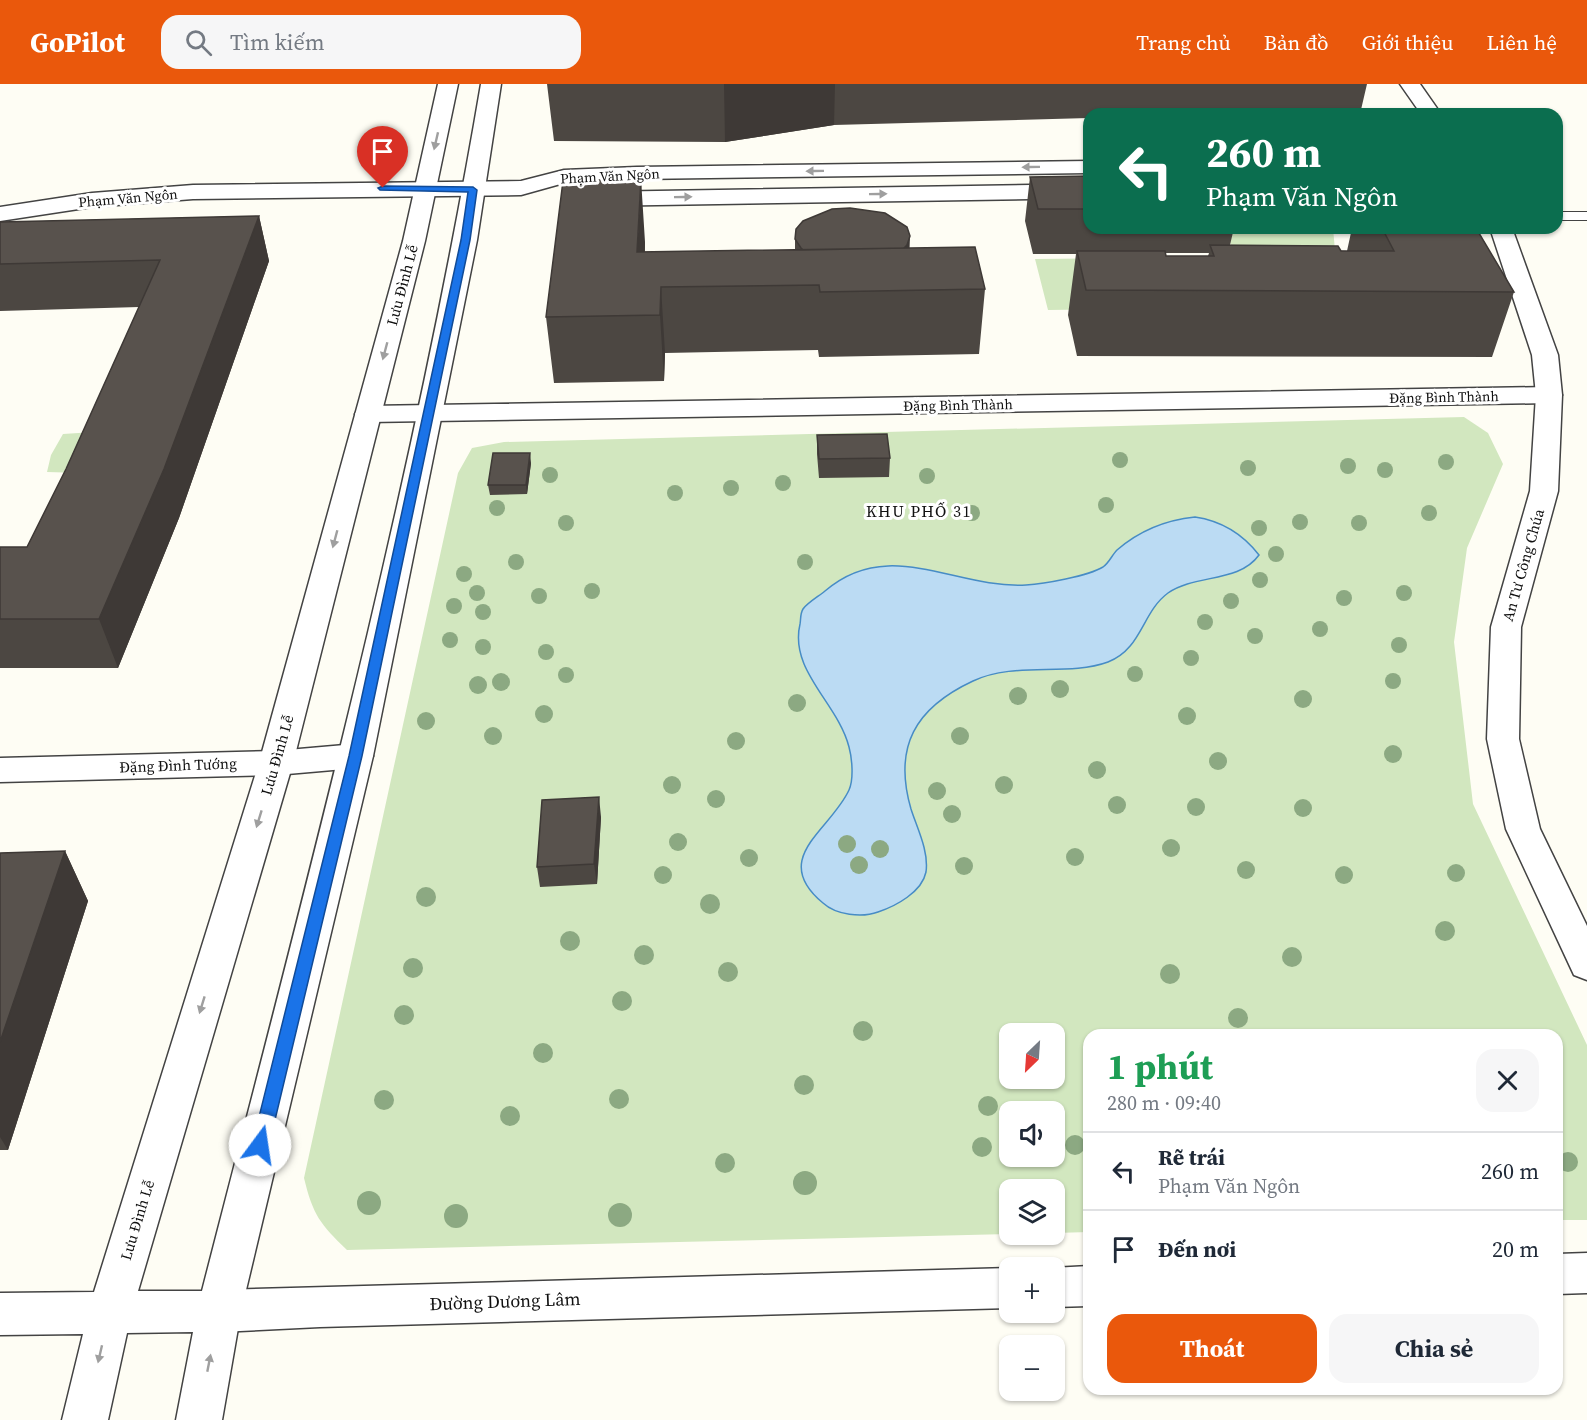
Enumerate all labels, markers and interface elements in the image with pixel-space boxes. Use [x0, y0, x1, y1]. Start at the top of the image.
search box [161, 15, 581, 69]
text: GoPilot [30, 23, 125, 61]
icon: search [182, 26, 215, 59]
text: Tìm kiếm [230, 27, 324, 57]
text: Trang chủ [1136, 28, 1231, 57]
text: Bản đồ [1264, 28, 1329, 57]
text: Giới thiệu [1362, 28, 1454, 57]
text: Liên hệ [1487, 28, 1557, 57]
text: 260 m [1206, 123, 1321, 181]
pin [357, 126, 408, 188]
one-way arrow [430, 132, 440, 150]
icon: left [1107, 132, 1185, 210]
icon: arrive [366, 135, 399, 168]
one-way arrow [1021, 162, 1040, 172]
street label: Phạm Văn Ngôn [560, 163, 661, 189]
one-way arrow [805, 166, 824, 175]
text: Phạm Văn Ngôn [1206, 178, 1398, 215]
street label: Phạm Văn Ngôn [78, 184, 179, 212]
one-way arrow [868, 189, 887, 199]
one-way arrow [674, 193, 693, 202]
street label: Lưu Đình Lễ [381, 242, 423, 328]
one-way arrow [379, 342, 389, 360]
street label: Đặng Bình Thành [1389, 386, 1499, 408]
street label: Đặng Bình Thành [903, 394, 1013, 416]
district label: KHU PHỐ 31 [866, 500, 972, 522]
street label: An Tư Công Chúa [1497, 506, 1549, 624]
one-way arrow [329, 530, 339, 549]
street label: Lưu Đình Lễ [255, 712, 299, 798]
street label: Đặng Đình Tướng [119, 752, 237, 778]
one-way arrow [254, 810, 263, 828]
one-way arrow [197, 996, 207, 1014]
north arrow [999, 1023, 1065, 1089]
map controls [999, 1023, 1065, 1401]
text: 1 phút [1107, 1042, 1213, 1091]
button: close [1476, 1049, 1539, 1112]
text: 280 m · 09:40 [1107, 1089, 1221, 1117]
button: sound [999, 1101, 1065, 1167]
position arrow [228, 1113, 292, 1177]
text: Rẽ trái [1158, 1142, 1225, 1172]
icon: left [1107, 1155, 1140, 1188]
text: 260 m [1481, 1156, 1539, 1186]
text: Phạm Văn Ngôn [1158, 1172, 1300, 1200]
street label: Lưu Đình Lễ [115, 1177, 159, 1263]
button: layers [999, 1179, 1065, 1245]
icon: arrive [1107, 1233, 1140, 1266]
text: Đến nơi [1158, 1234, 1236, 1264]
text: 20 m [1492, 1234, 1539, 1264]
button: + [999, 1257, 1065, 1323]
street label: Đường Dương Lâm [429, 1286, 581, 1316]
button: Thoát [1107, 1314, 1317, 1383]
button: Chia sẻ [1329, 1314, 1539, 1383]
button: − [999, 1335, 1065, 1401]
one-way arrow [95, 1344, 105, 1363]
one-way arrow [205, 1353, 214, 1372]

